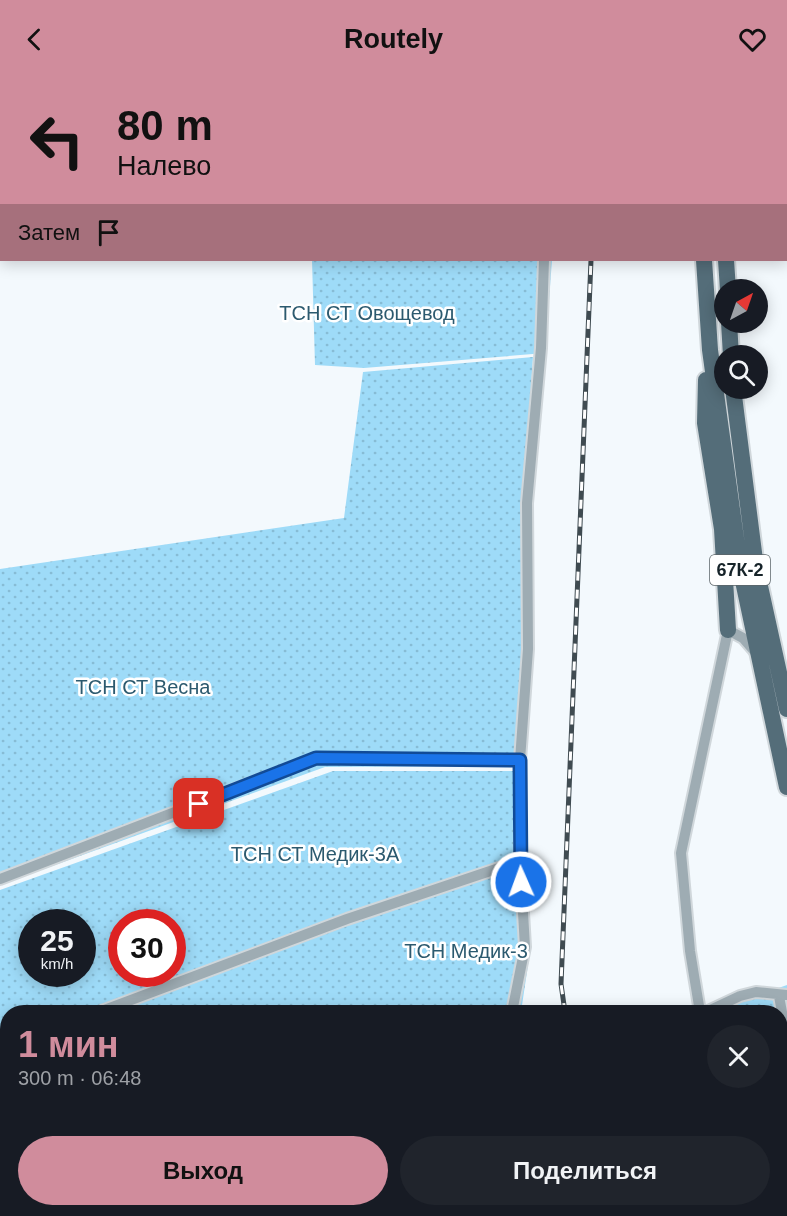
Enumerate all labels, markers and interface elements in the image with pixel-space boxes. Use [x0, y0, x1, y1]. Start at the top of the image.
icon: back [18, 23, 51, 56]
icon: heart [736, 23, 769, 56]
text: Routely [344, 24, 443, 54]
icon: left [18, 102, 96, 180]
text: 80 m [117, 102, 213, 149]
text: Налево [117, 151, 211, 181]
icon: arrive [92, 216, 125, 249]
text: Затем [18, 220, 80, 245]
north arrow [714, 279, 768, 333]
map controls [714, 279, 768, 399]
park label: ТСН СТ Овощевод [279, 302, 455, 324]
button: search [714, 345, 768, 399]
road number: 67К-2 [710, 555, 770, 585]
park label: ТСН СТ Весна [76, 676, 211, 698]
pin [173, 778, 224, 829]
icon: arrive [182, 787, 215, 820]
park label: ТСН СТ Медик-3А [231, 843, 400, 865]
position arrow [489, 850, 553, 914]
speed limit sign: 30 [108, 909, 186, 987]
text: 25 [40, 924, 74, 957]
park label: ТСН Медик-3 [404, 940, 528, 962]
text: km/h [41, 955, 73, 972]
text: 1 мин [18, 1024, 119, 1065]
button: close [707, 1025, 770, 1088]
text: 300 m · 06:48 [18, 1067, 141, 1089]
button: Выход [18, 1136, 388, 1205]
button: Поделиться [400, 1136, 770, 1205]

